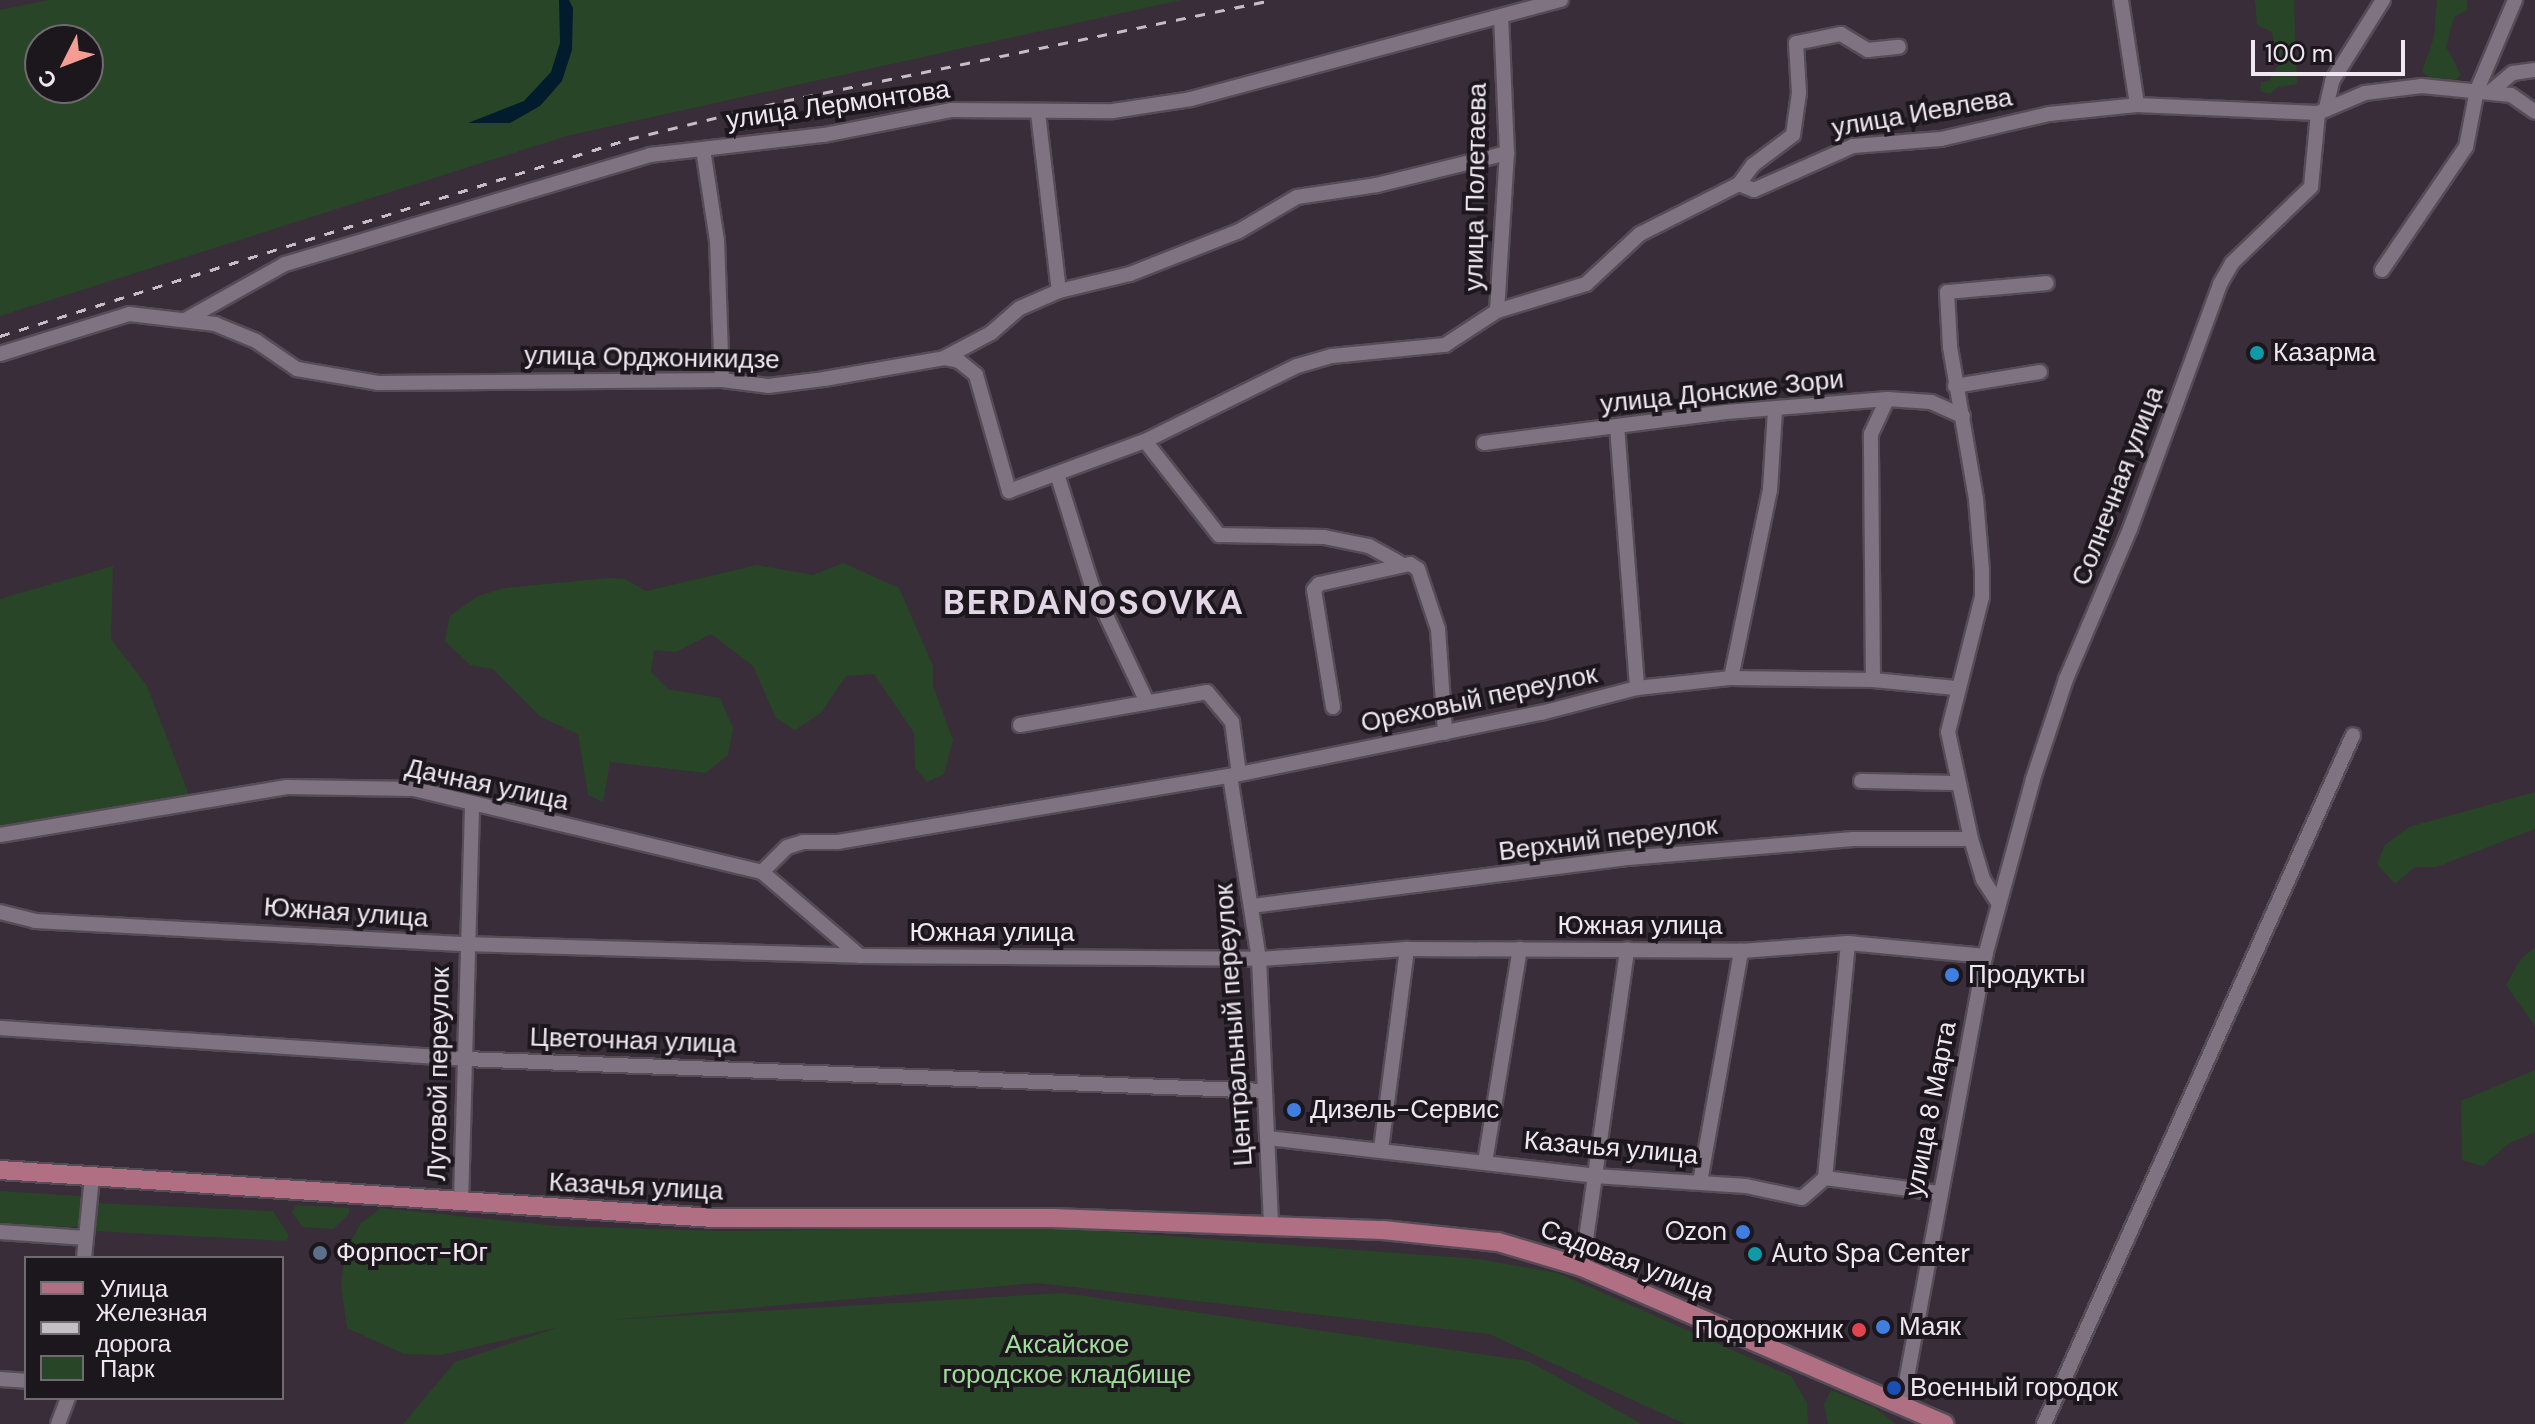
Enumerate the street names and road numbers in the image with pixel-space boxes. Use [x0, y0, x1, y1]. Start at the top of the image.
street label: улица Лермонтова [724, 74, 952, 136]
street label: улица Иевлева [1829, 82, 2015, 144]
street label: улица Полетаева [1459, 83, 1493, 291]
street label: улица Орджоникидзе [524, 340, 780, 376]
street label: улица Донские Зори [1599, 364, 1845, 420]
street label: Солнечная улица [2066, 382, 2170, 590]
street label: Ореховый переулок [1358, 659, 1600, 739]
street label: Дачная улица [402, 752, 572, 818]
street label: Верхний переулок [1497, 810, 1719, 868]
street label: Центральный переулок [1209, 883, 1259, 1167]
street label: Южная улица [263, 892, 429, 934]
street label: Южная улица [1558, 910, 1722, 942]
street label: Южная улица [910, 917, 1074, 949]
street label: Луговой переулок [422, 967, 456, 1181]
street label: улица 8 Марта [1899, 1019, 1963, 1199]
street label: Цветочная улица [529, 1022, 737, 1060]
street label: Казачья улица [1523, 1125, 1699, 1171]
street label: Казачья улица [548, 1167, 724, 1207]
street label: Садовая улица [1536, 1214, 1718, 1308]

